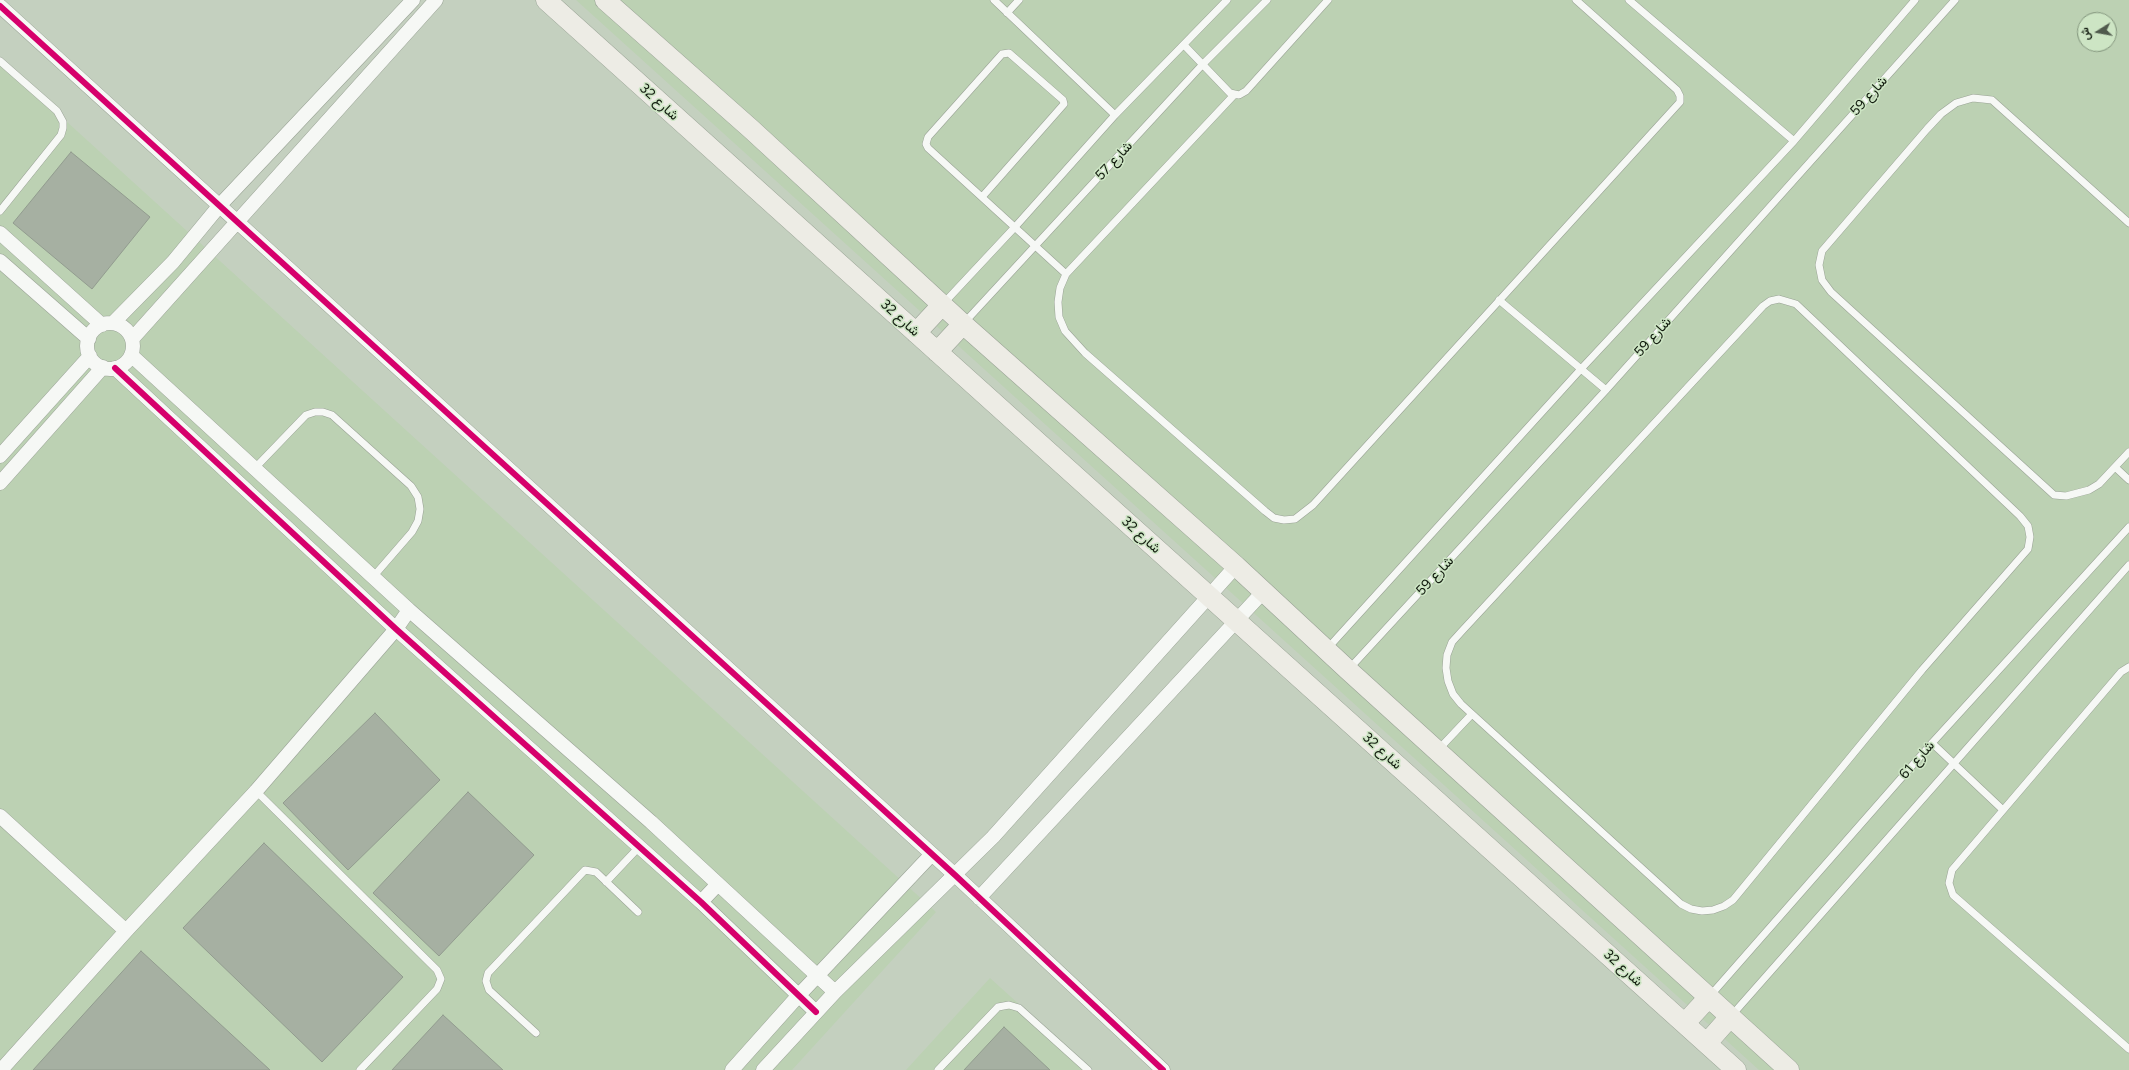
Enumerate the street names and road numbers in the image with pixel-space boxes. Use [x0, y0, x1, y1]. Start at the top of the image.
street label: شارع 59 [1847, 73, 1891, 119]
street label: شارع 32 [636, 80, 682, 124]
street label: شارع 57 [1092, 138, 1136, 184]
street label: شارع 32 [877, 296, 923, 340]
street label: شارع 59 [1631, 314, 1675, 360]
street label: شارع 32 [1118, 513, 1164, 557]
street label: شارع 59 [1413, 553, 1457, 599]
street label: شارع 32 [1359, 729, 1405, 773]
street label: شارع 61 [1896, 737, 1938, 783]
street label: شارع 32 [1600, 946, 1646, 990]

